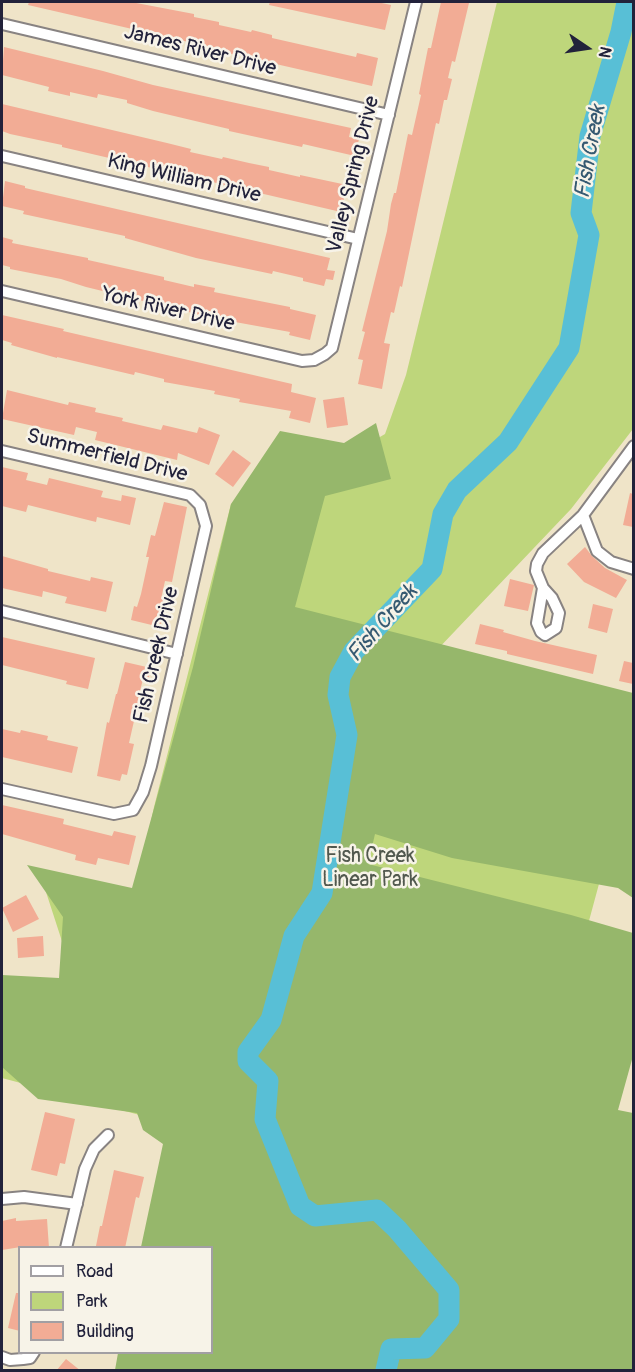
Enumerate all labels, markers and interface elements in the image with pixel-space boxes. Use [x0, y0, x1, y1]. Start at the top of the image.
north arrow [557, 18, 617, 78]
street label: James River Drive [121, 20, 279, 82]
text: N [594, 45, 616, 60]
street label: Valley Spring Drive [322, 94, 386, 256]
water label: Fish Creek [570, 103, 612, 201]
street label: King William Drive [105, 149, 263, 209]
street label: York River Drive [99, 282, 237, 338]
street label: Summerfield Drive [24, 424, 190, 488]
water label: Fish Creek [342, 580, 424, 668]
street label: Fish Creek Drive [129, 584, 185, 726]
park label: Fish Creek Linear Park [322, 844, 418, 894]
legend [18, 1246, 213, 1354]
text: Road [76, 1260, 113, 1283]
text: Park [76, 1290, 108, 1313]
text: Building [76, 1320, 134, 1343]

